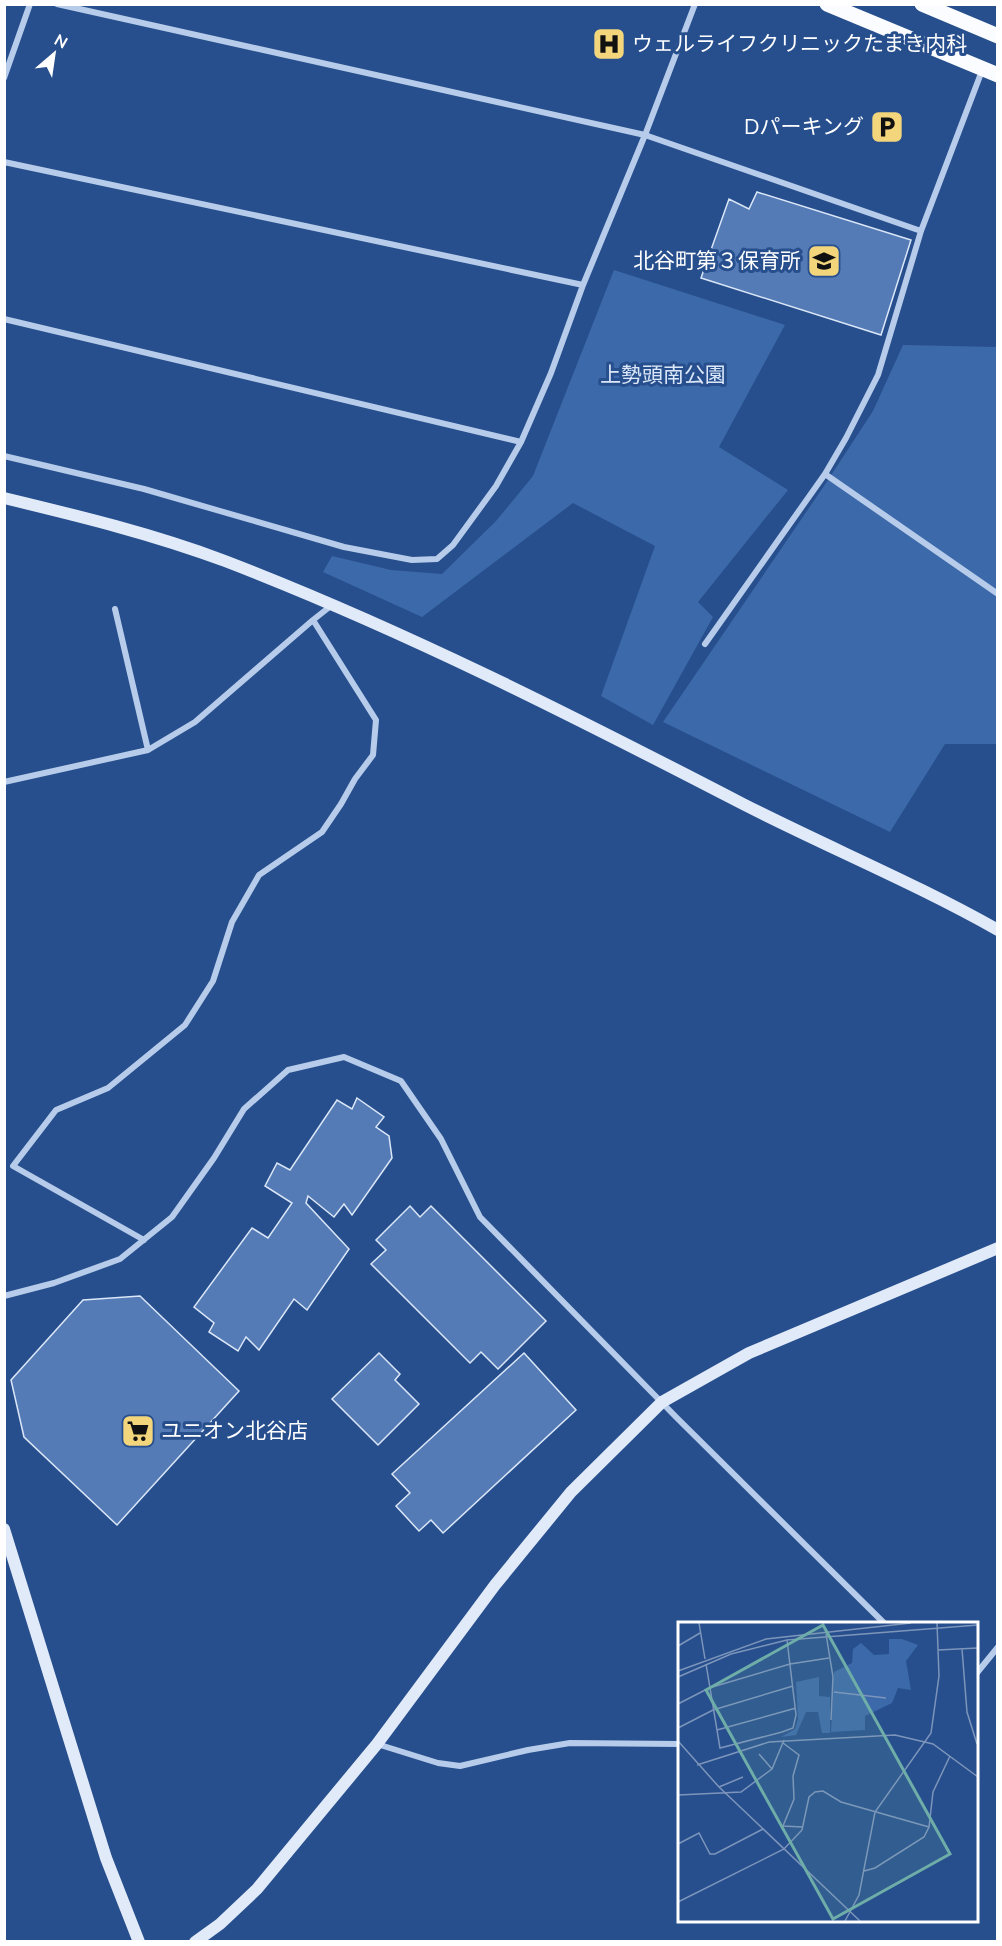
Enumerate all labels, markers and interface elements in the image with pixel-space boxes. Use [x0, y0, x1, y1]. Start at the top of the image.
north arrow [24, 24, 84, 84]
hospital icon: ウェルライフクリニックたまき内科 [591, 26, 627, 62]
text: N [51, 29, 71, 53]
place label: ウェルライフクリニックたまき内科 [632, 30, 967, 56]
parking icon: Dパーキング [869, 109, 905, 145]
place label: Dパーキング [744, 113, 864, 139]
school or university icon: 北谷町第３保育所 [806, 243, 842, 279]
place label: 北谷町第３保育所 [633, 247, 801, 273]
park label: 上勢頭南公園 [600, 361, 726, 387]
supermarket icon: ユニオン北谷店 [120, 1413, 156, 1449]
place label: ユニオン北谷店 [161, 1417, 308, 1443]
inset map [678, 1622, 978, 1922]

